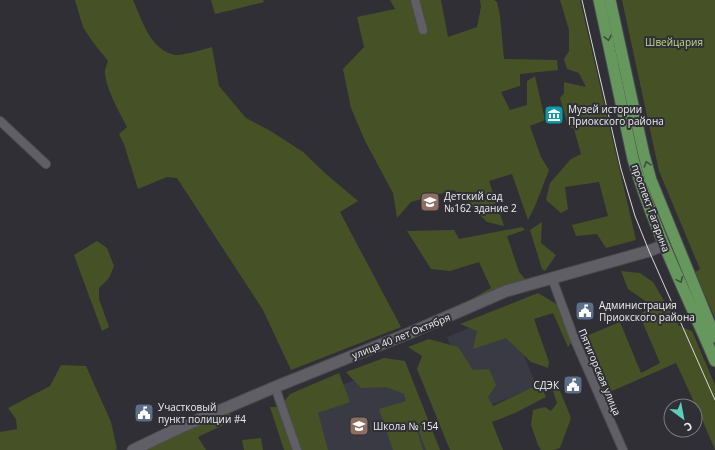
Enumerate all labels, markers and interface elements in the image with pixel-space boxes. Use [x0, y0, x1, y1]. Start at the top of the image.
one-way arrow [603, 35, 611, 41]
park label: Швейцария [645, 35, 703, 49]
place label: Музей истории Приокского района [568, 102, 664, 128]
museum icon: Музей истории Приокского района [543, 104, 565, 126]
one-way arrow [643, 161, 652, 168]
street label: проспект Гагарина [629, 162, 673, 254]
place label: Детский сад №162 здание 2 [444, 189, 517, 215]
school or university icon: Детский сад №162 здание 2 [419, 191, 441, 213]
one-way arrow [675, 276, 683, 284]
place label: Администрация Приокского района [599, 298, 695, 324]
public building icon: Администрация Приокского района [574, 300, 596, 322]
street label: улица 40 лет Октября [350, 310, 452, 362]
street label: Пятигорская улица [575, 327, 625, 417]
public building icon: СДЭК [562, 374, 584, 396]
place label: СДЭК [533, 378, 560, 392]
north arrow [663, 398, 703, 438]
place label: Участковый пункт полиции #4 [158, 400, 246, 426]
public building icon: Участковый пункт полиции #4 [133, 402, 155, 424]
school or university icon: Школа № 154 [348, 415, 370, 437]
place label: Школа № 154 [373, 419, 439, 433]
text: С [682, 419, 696, 435]

